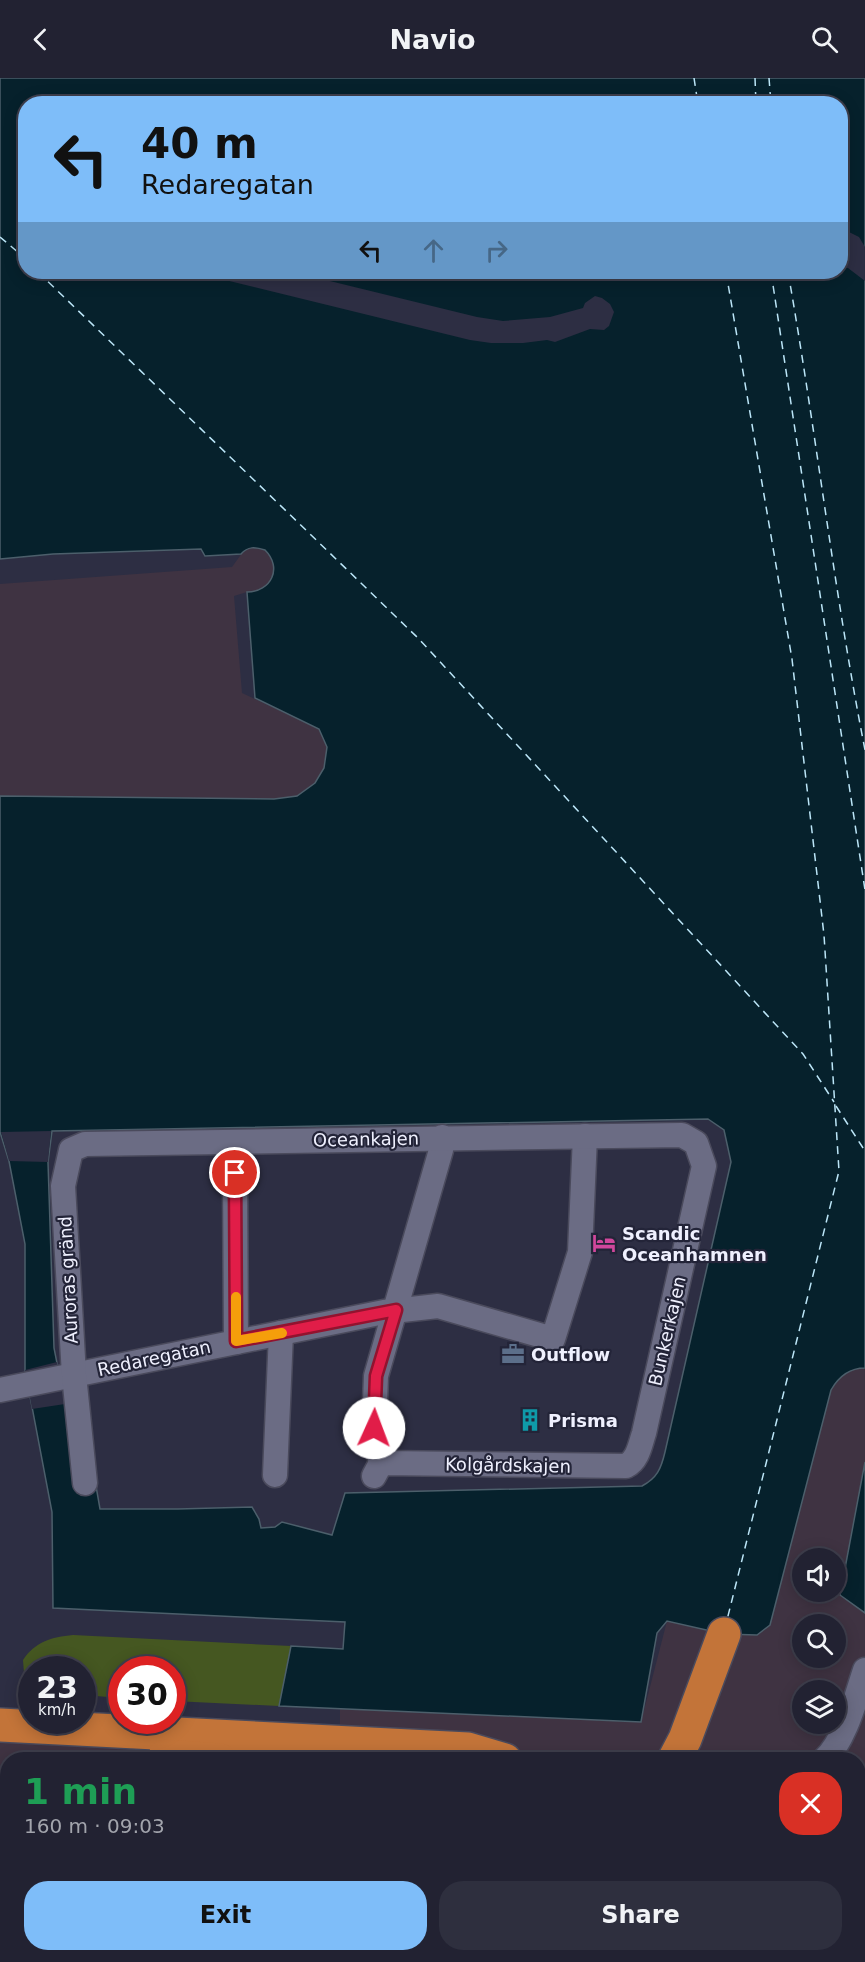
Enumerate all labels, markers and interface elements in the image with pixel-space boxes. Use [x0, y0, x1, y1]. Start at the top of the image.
icon: back [24, 23, 57, 56]
icon: search [808, 23, 841, 56]
text: Navio [389, 24, 476, 55]
text: 40 m [141, 119, 258, 168]
icon: left [42, 120, 120, 198]
text: Redaregatan [141, 169, 314, 200]
icon: left [354, 234, 387, 267]
icon: ahead [417, 234, 450, 267]
icon: right [480, 234, 513, 267]
street label: Oceankajen [313, 1128, 419, 1150]
pin [209, 1147, 260, 1198]
icon: arrive [218, 1156, 251, 1189]
street label: Auroras gränd [54, 1216, 82, 1344]
place label: Scandic Oceanhamnen [622, 1223, 767, 1265]
hotel icon: Scandic Oceanhamnen [591, 1230, 617, 1256]
street label: Bunkerkajen [644, 1274, 690, 1388]
street label: Redaregatan [95, 1336, 213, 1380]
office icon: Outflow [500, 1341, 526, 1367]
place label: Outflow [531, 1344, 610, 1365]
position arrow [342, 1396, 406, 1460]
building icon: Prisma [517, 1407, 543, 1433]
place label: Prisma [548, 1410, 618, 1431]
street label: Kolgårdskajen [445, 1453, 571, 1477]
map controls [792, 1548, 846, 1734]
button: sound [792, 1548, 846, 1602]
button: search [792, 1614, 846, 1668]
speed limit sign: 30 [108, 1656, 186, 1734]
text: 23 [36, 1670, 78, 1705]
button: layers [792, 1680, 846, 1734]
text: km/h [38, 1701, 76, 1719]
text: 1 min [24, 1771, 137, 1812]
button: close [779, 1772, 842, 1835]
text: 160 m · 09:03 [24, 1814, 165, 1838]
button: Exit [24, 1881, 427, 1950]
button: Share [439, 1881, 842, 1950]

